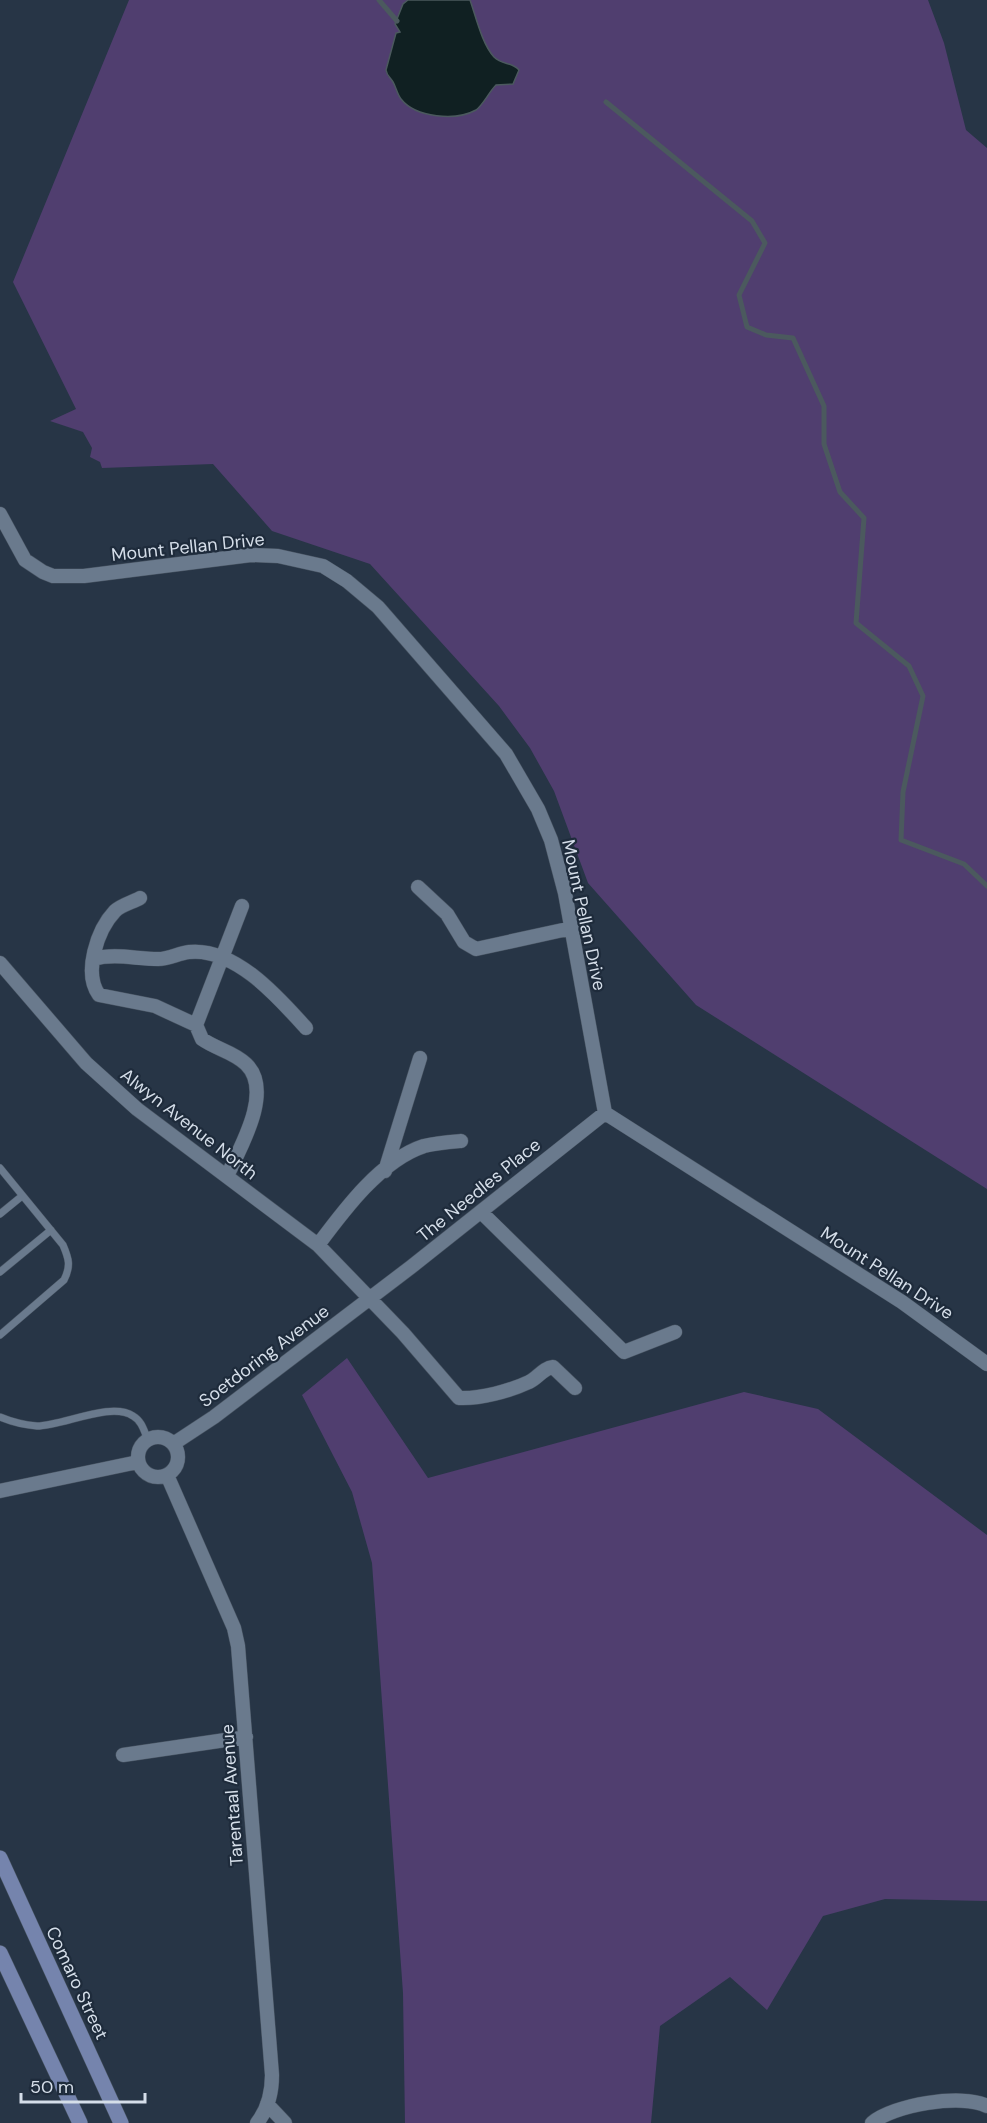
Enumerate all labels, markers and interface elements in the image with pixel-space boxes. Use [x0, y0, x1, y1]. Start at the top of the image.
street label: Mount Pellan Drive [110, 527, 266, 567]
street label: Mount Pellan Drive [556, 837, 612, 993]
street label: Alwyn Avenue North [115, 1063, 263, 1185]
street label: The Needles Place [412, 1133, 546, 1247]
street label: Mount Pellan Drive [816, 1221, 958, 1325]
street label: Soetdoring Avenue [194, 1299, 334, 1413]
street label: Tarentaal Avenue [215, 1723, 249, 1867]
street label: Comaro Street [40, 1923, 114, 2043]
scale bar [21, 2066, 146, 2104]
text: 50 m [30, 2075, 74, 2099]

